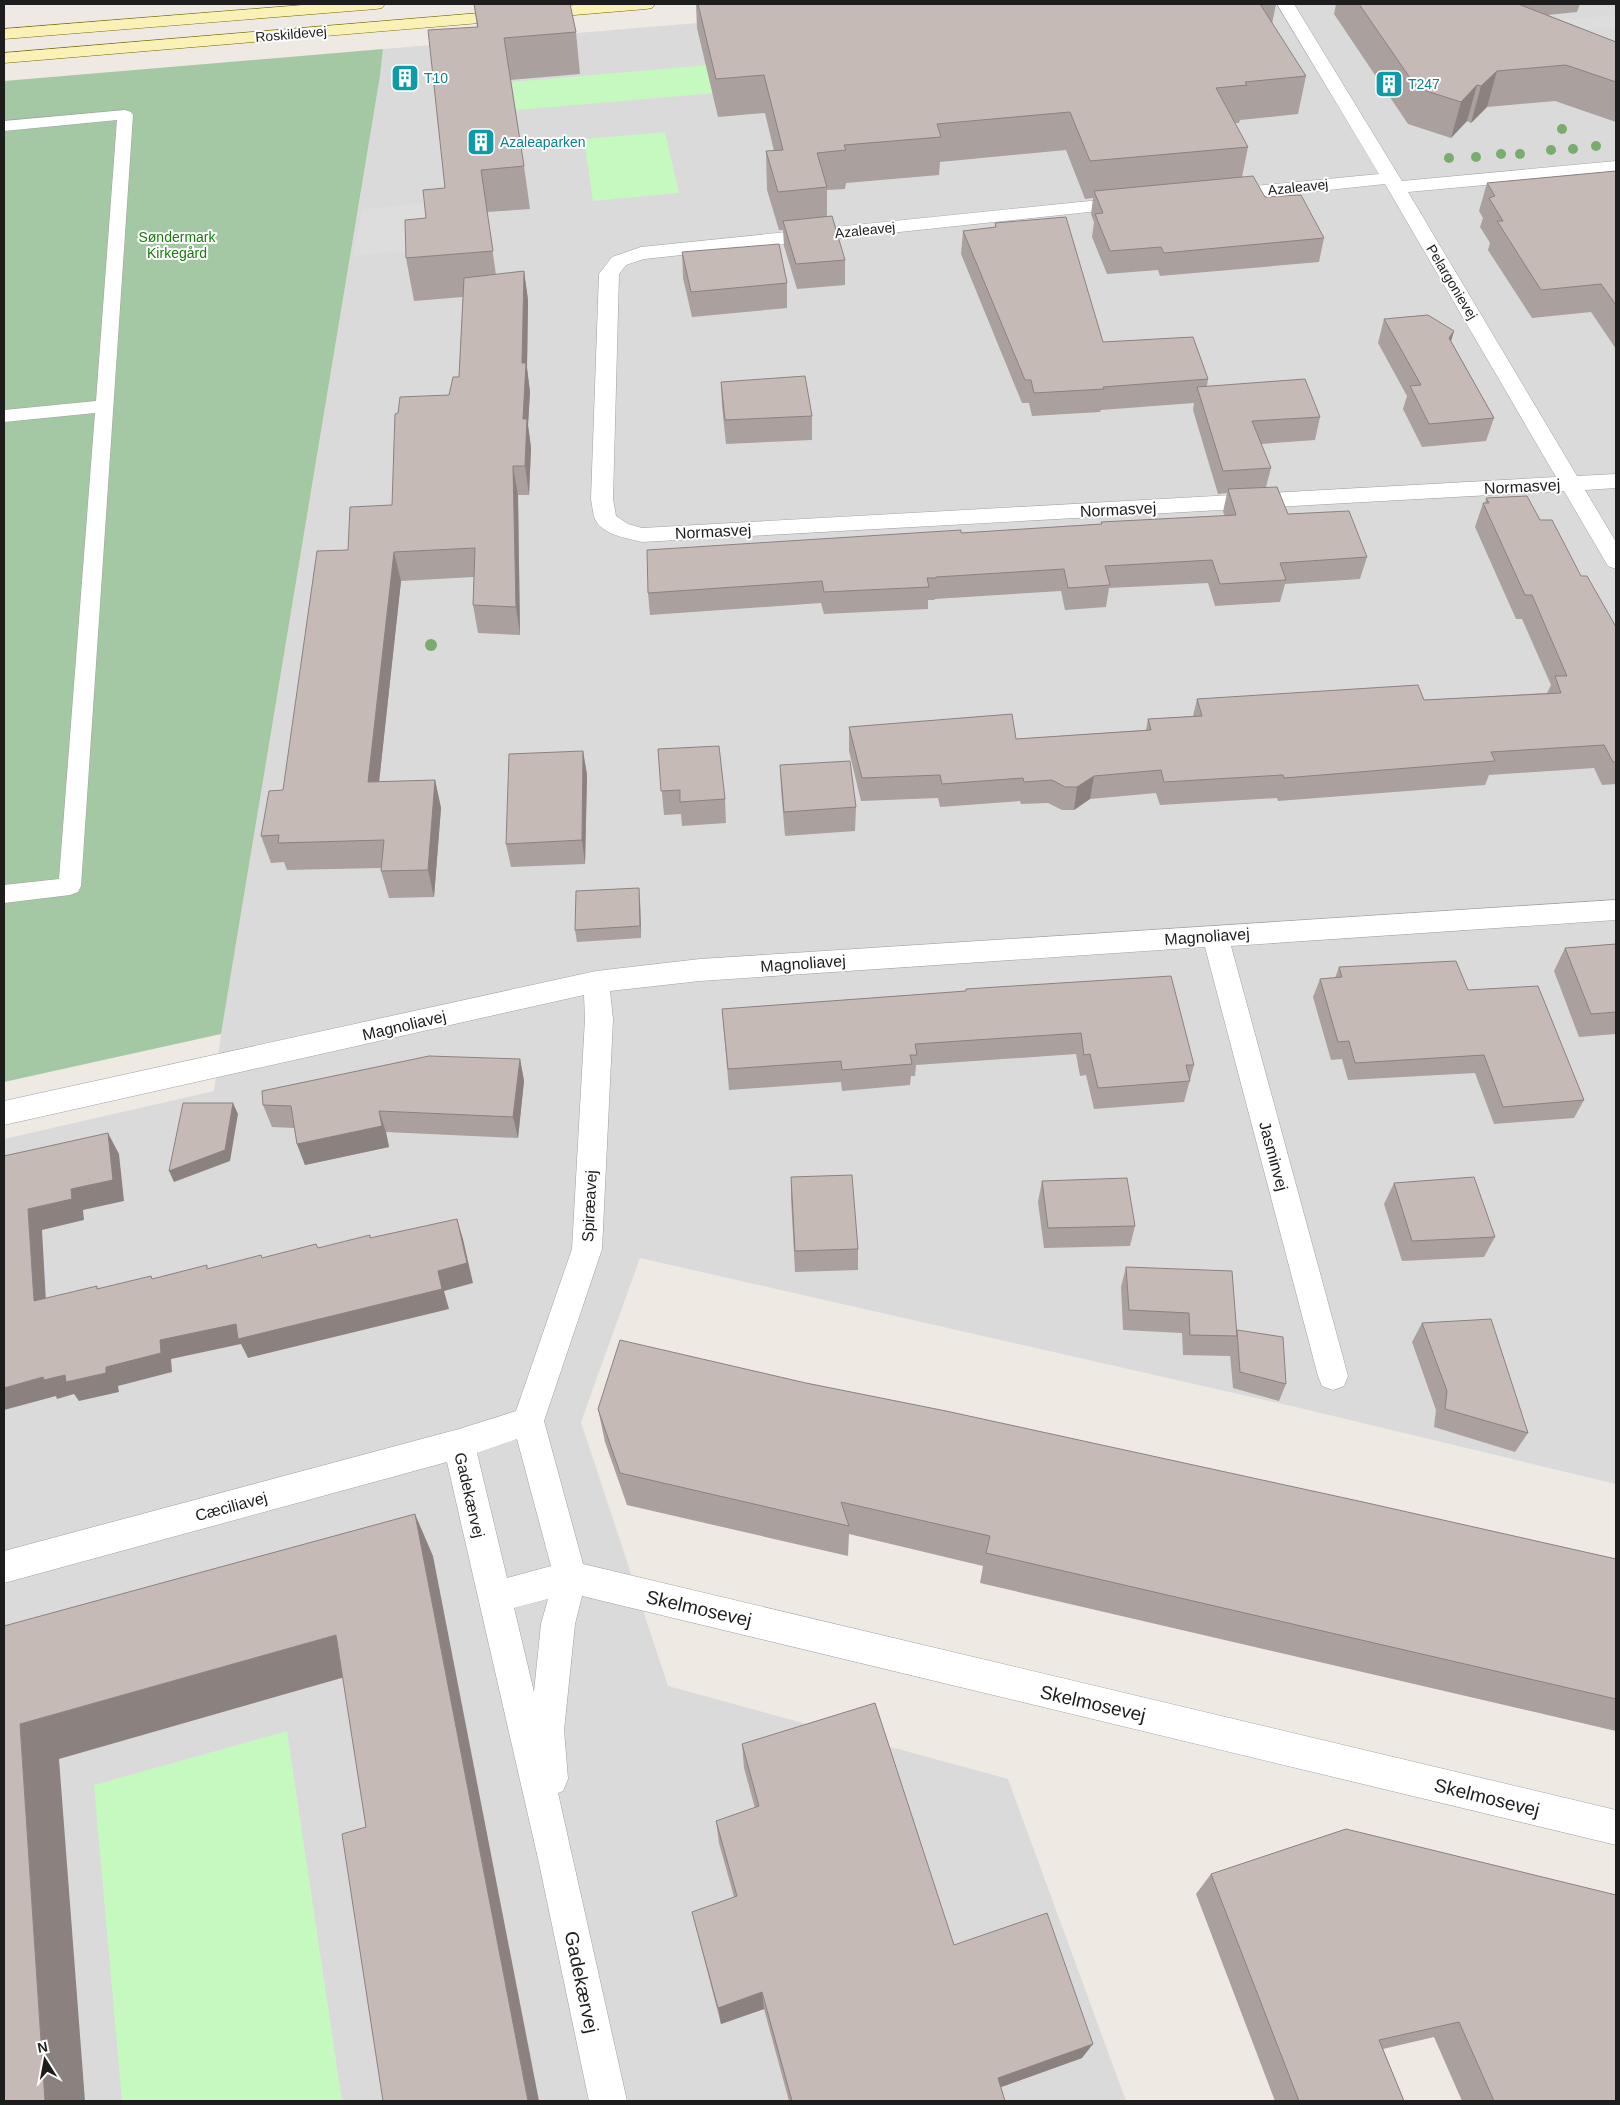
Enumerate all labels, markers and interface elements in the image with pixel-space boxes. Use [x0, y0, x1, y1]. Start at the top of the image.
street label: Roskildevej [255, 23, 327, 45]
building icon: T10 [390, 63, 420, 93]
building icon: T247 [1374, 69, 1404, 99]
place label: T10 [424, 70, 448, 86]
place label: T247 [1408, 76, 1440, 92]
building icon: Azaleaparken [466, 127, 496, 157]
place label: Azaleaparken [500, 134, 586, 150]
street label: Azaleavej [1267, 176, 1329, 198]
street label: Azaleavej [834, 219, 896, 241]
park label: Søndermark Kirkegård [138, 229, 217, 261]
street label: Pelargonievej [1423, 242, 1481, 322]
street label: Normasvej [1483, 476, 1561, 497]
street label: Normasvej [1079, 499, 1157, 520]
street label: Normasvej [674, 521, 752, 542]
street label: Magnoliavej [1164, 925, 1250, 948]
street label: Magnoliavej [760, 952, 846, 975]
street label: Magnoliavej [361, 1008, 448, 1043]
street label: Jasminvej [1256, 1120, 1291, 1193]
street label: Spiræavej [579, 1170, 600, 1242]
street label: Gadekærvej [451, 1451, 488, 1539]
street label: Cæciliavej [193, 1489, 269, 1524]
street label: Skelmosevej [644, 1586, 754, 1631]
street label: Skelmosevej [1038, 1681, 1148, 1726]
street label: Skelmosevej [1432, 1774, 1542, 1821]
street label: Gadekærvej [560, 1929, 603, 2035]
north arrow [20, 2035, 70, 2085]
text: N [36, 2038, 49, 2056]

